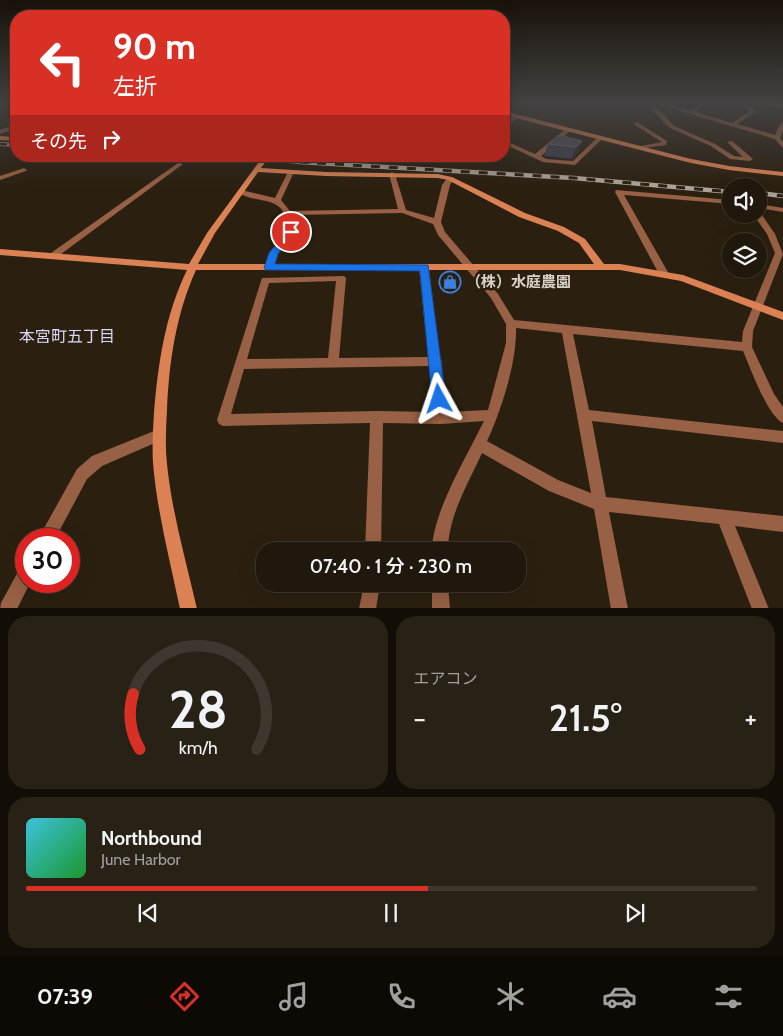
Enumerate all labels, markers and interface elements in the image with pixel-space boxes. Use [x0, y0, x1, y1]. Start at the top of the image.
text: 90 m [113, 25, 196, 68]
icon: left [30, 30, 95, 95]
text: 左折 [113, 73, 157, 100]
icon: right [97, 125, 125, 153]
text: その先 [30, 130, 87, 153]
map controls [722, 178, 767, 278]
button: sound [722, 178, 767, 223]
pin [270, 211, 312, 253]
icon: arrive [277, 218, 305, 246]
button: layers [722, 233, 767, 278]
shop icon: （株）水庭農園 [438, 270, 462, 294]
place label: （株）水庭農園 [466, 273, 571, 291]
district label: 本宮町五丁目 [19, 327, 115, 346]
position arrow [412, 372, 464, 424]
speed limit sign: 30 [15, 528, 80, 593]
text: 07:40 · 1 分 · 230 m [310, 555, 472, 578]
text: エアコン [414, 669, 478, 688]
text: 28 [168, 678, 227, 741]
text: 21.5° [549, 694, 622, 741]
text: − [414, 701, 426, 735]
text: + [745, 701, 757, 735]
text: km/h [178, 737, 217, 758]
text: Northbound [101, 827, 202, 850]
text: June Harbor [101, 850, 181, 869]
icon: previous [134, 899, 162, 927]
icon: pause [377, 899, 405, 927]
icon: next [621, 899, 649, 927]
icon: directions [167, 979, 202, 1014]
icon: music [276, 979, 311, 1014]
icon: phone [384, 979, 419, 1014]
icon: climate [493, 979, 528, 1014]
icon: car [602, 979, 637, 1014]
icon: filters [711, 979, 746, 1014]
text: 07:39 [37, 983, 93, 1010]

